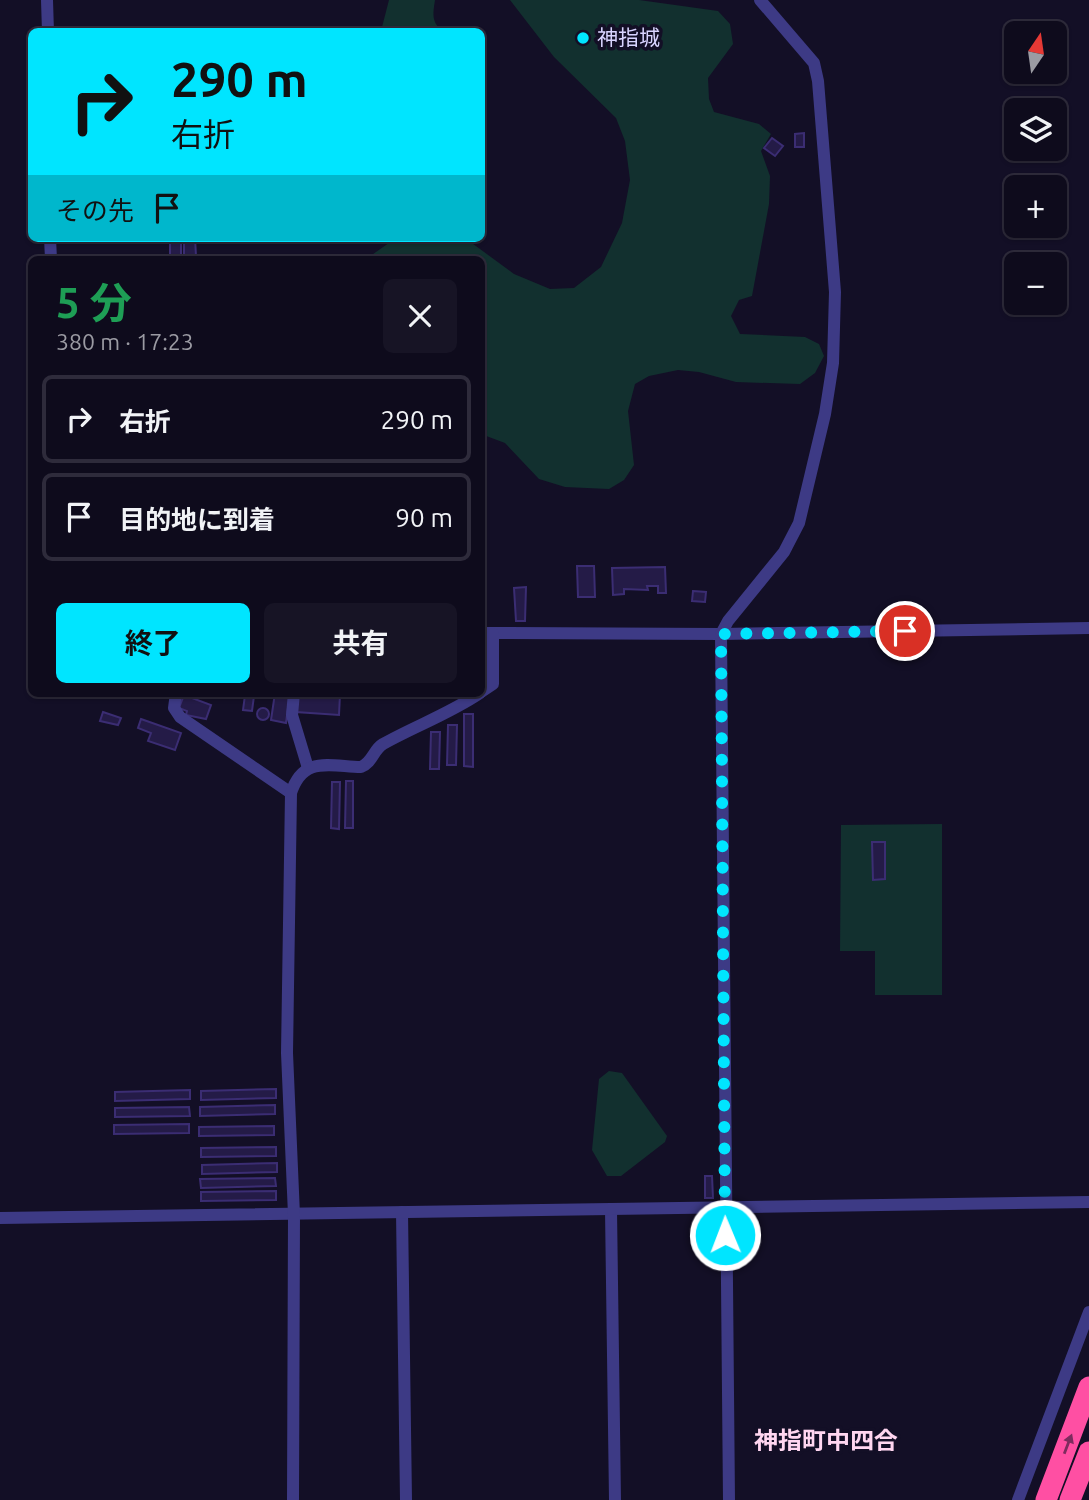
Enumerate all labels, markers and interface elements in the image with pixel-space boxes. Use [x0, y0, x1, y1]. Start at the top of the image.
north arrow [1004, 21, 1068, 84]
map controls [1004, 21, 1067, 315]
place label: 神指城 [597, 25, 660, 49]
marker: 神指城 [575, 30, 591, 46]
text: 290 m [171, 51, 308, 106]
icon: right [56, 56, 147, 147]
button: layers [1004, 98, 1067, 161]
text: 右折 [171, 116, 235, 152]
button: + [1004, 175, 1067, 238]
icon: arrive [148, 189, 186, 227]
text: その先 [56, 196, 134, 225]
button: − [1004, 252, 1067, 315]
text: 5 分 [56, 279, 132, 326]
button: close [383, 279, 457, 353]
text: 380 m · 17:23 [56, 329, 194, 354]
icon: right [60, 400, 98, 438]
text: 290 m [381, 405, 453, 434]
text: 右折 [119, 407, 171, 436]
icon: arrive [60, 498, 98, 536]
text: 90 m [395, 503, 453, 532]
text: 目的地に到着 [119, 505, 275, 534]
pin [875, 601, 935, 661]
button: 終了 [56, 603, 250, 683]
button: 共有 [264, 603, 457, 683]
icon: arrive [886, 612, 924, 650]
position arrow [688, 1198, 762, 1272]
district label: 神指町中四合 [754, 1427, 898, 1454]
one-way arrow [1062, 1433, 1073, 1454]

